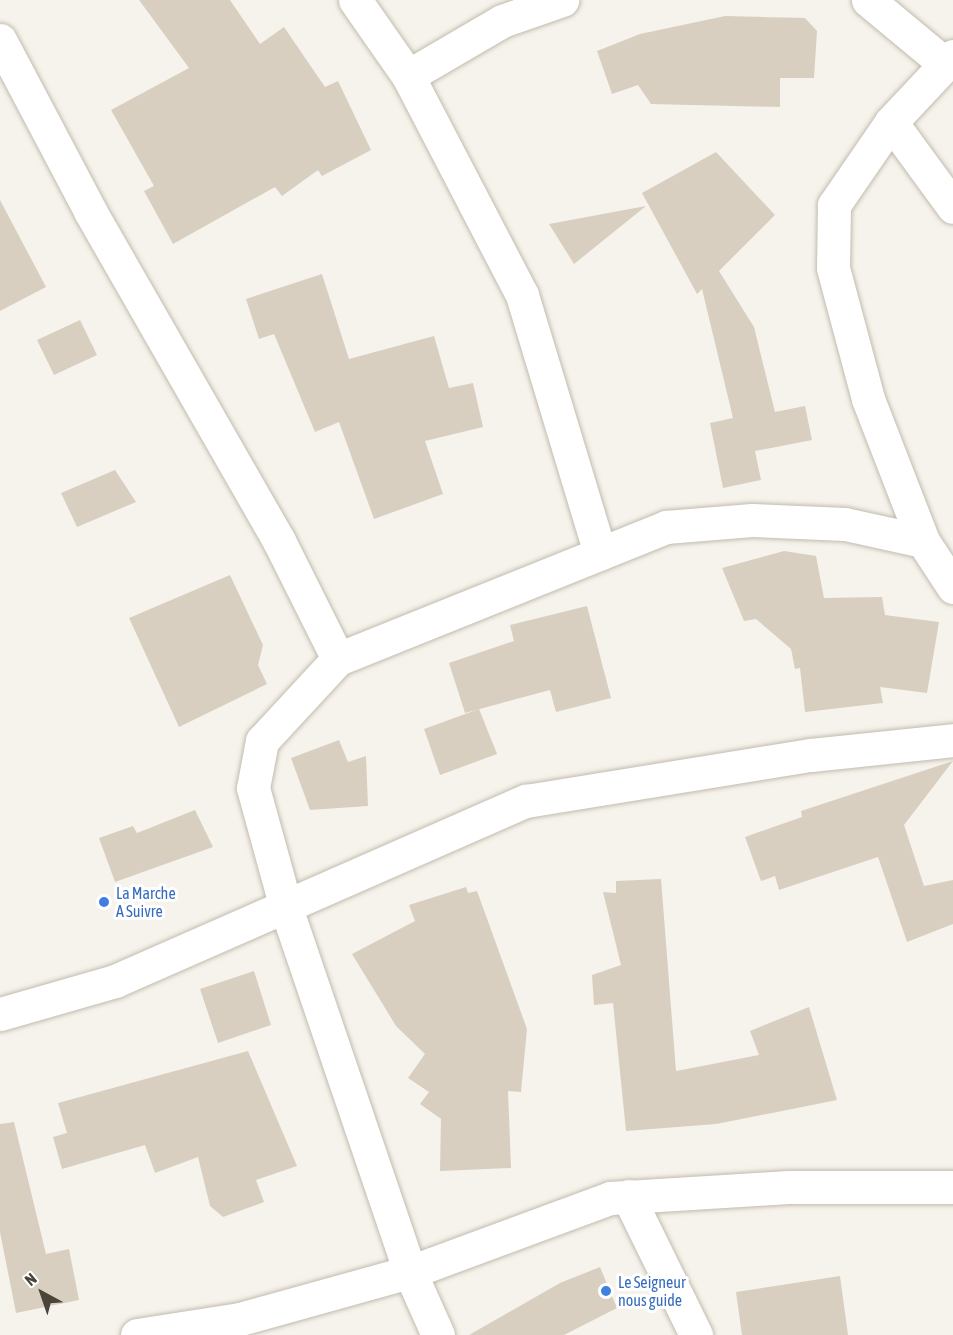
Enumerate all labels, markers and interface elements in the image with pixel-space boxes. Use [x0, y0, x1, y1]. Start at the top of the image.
place label: La Marche A Suivre [116, 883, 176, 921]
marker: La Marche A Suivre [97, 895, 111, 909]
north arrow [12, 1263, 72, 1323]
text: N [21, 1269, 40, 1289]
place label: Le Seigneur nous guide [618, 1272, 686, 1310]
marker: Le Seigneur nous guide [599, 1284, 613, 1298]

